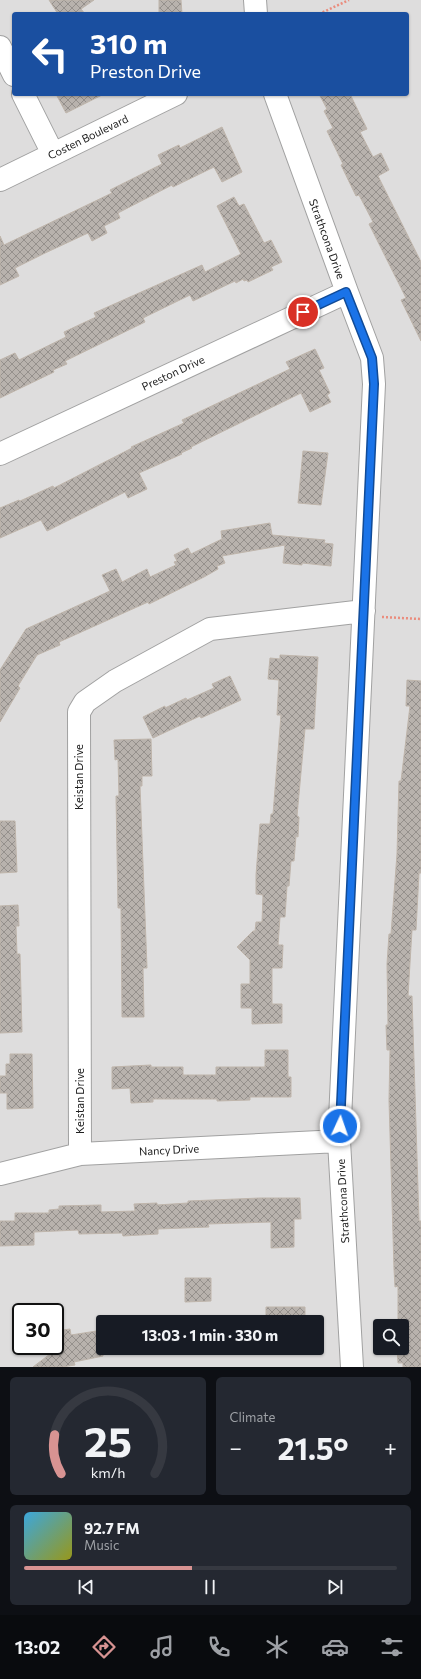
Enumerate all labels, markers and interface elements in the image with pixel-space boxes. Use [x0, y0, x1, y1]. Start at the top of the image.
text: 310 m [90, 26, 167, 60]
icon: left [24, 28, 76, 80]
text: Preston Drive [90, 60, 201, 82]
street label: Costen Boulevard [46, 111, 130, 162]
street label: Strathcona Drive [307, 197, 348, 281]
pin [286, 295, 320, 329]
icon: arrive [292, 301, 314, 323]
street label: Preston Drive [139, 352, 206, 393]
street label: Keistan Drive [72, 744, 85, 810]
street label: Keistan Drive [73, 1068, 86, 1134]
position arrow [319, 1105, 361, 1147]
street label: Nancy Drive [139, 1141, 200, 1158]
street label: Strathcona Drive [334, 1158, 351, 1244]
speed limit sign: 30 [12, 1303, 64, 1355]
map controls [373, 1319, 409, 1355]
button: search [373, 1319, 409, 1355]
text: 13:03 · 1 min · 330 m [142, 1326, 278, 1344]
text: Climate [230, 1409, 275, 1425]
text: 25 [84, 1415, 132, 1466]
text: 21.5° [277, 1429, 349, 1466]
text: − [230, 1434, 242, 1461]
text: + [384, 1434, 397, 1461]
text: km/h [90, 1463, 125, 1481]
text: 92.7 FM [84, 1519, 140, 1537]
text: Music [84, 1537, 119, 1553]
icon: previous [75, 1576, 97, 1598]
icon: pause [199, 1576, 221, 1598]
icon: next [324, 1576, 346, 1598]
icon: directions [90, 1633, 118, 1661]
icon: music [148, 1633, 176, 1661]
icon: phone [205, 1633, 233, 1661]
icon: climate [263, 1633, 291, 1661]
icon: car [321, 1633, 349, 1661]
icon: filters [378, 1633, 406, 1661]
text: 13:02 [15, 1636, 60, 1658]

